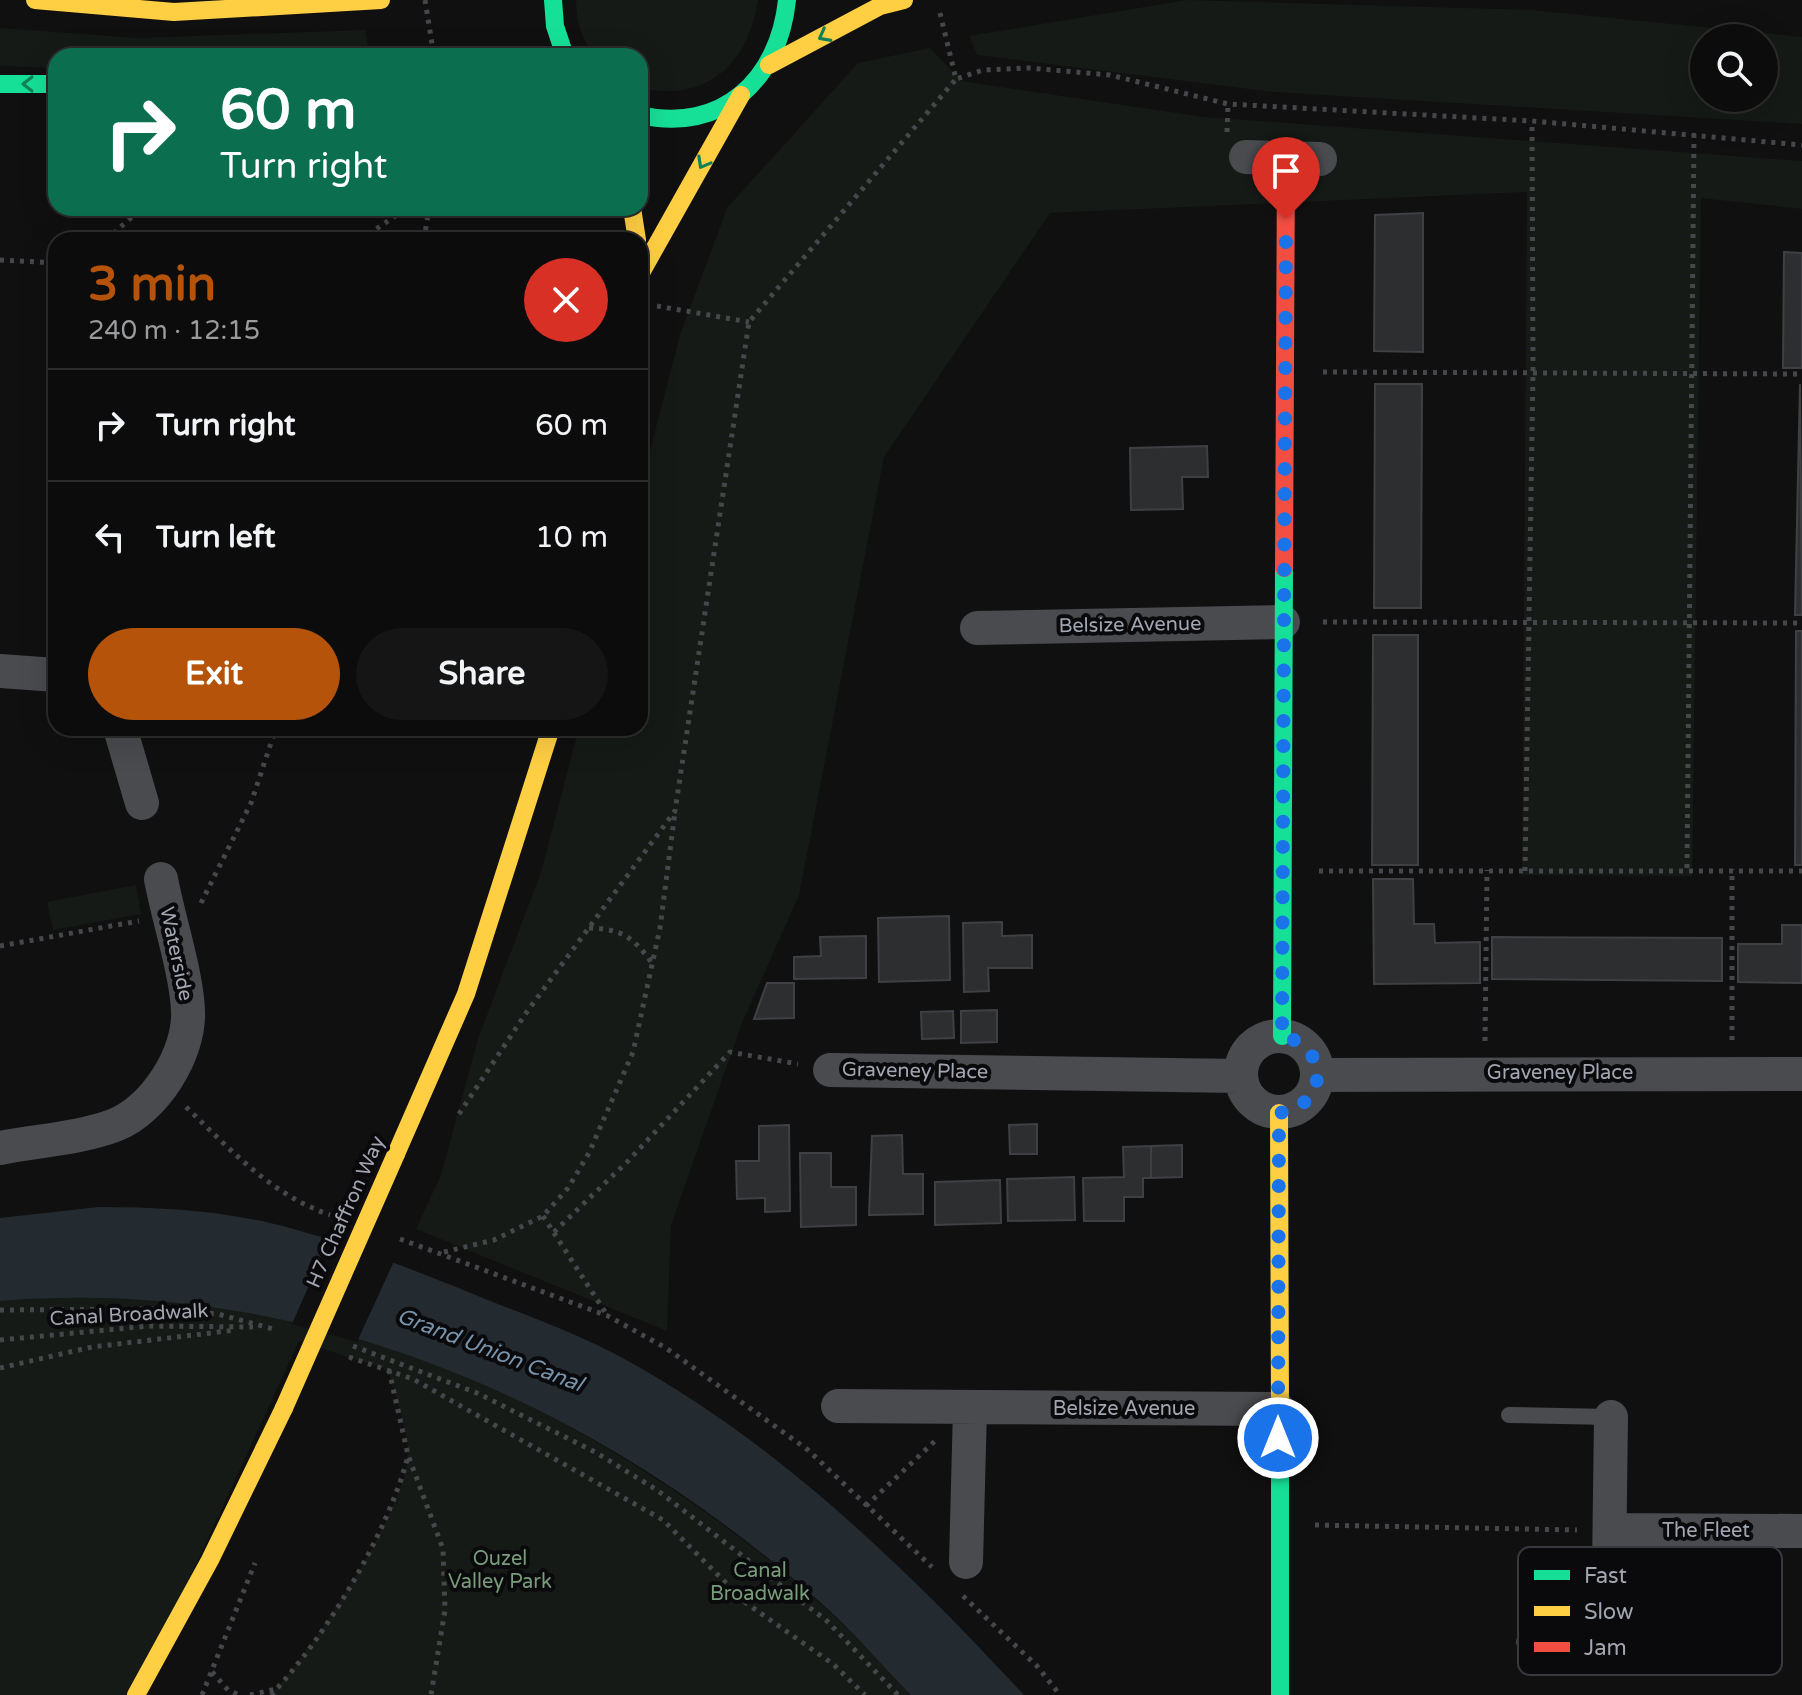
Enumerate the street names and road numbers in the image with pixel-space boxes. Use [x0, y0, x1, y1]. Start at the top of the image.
street label: Belsize Avenue [1058, 612, 1202, 638]
street label: Waterside [154, 905, 198, 1003]
street label: Graveney Place [842, 1058, 988, 1084]
street label: Graveney Place [1487, 1061, 1633, 1085]
street label: H7 Chaffron Way [302, 1132, 390, 1292]
street label: Canal Broadwalk [49, 1299, 209, 1331]
street label: Belsize Avenue [1053, 1397, 1195, 1421]
street label: The Fleet [1662, 1519, 1750, 1543]

